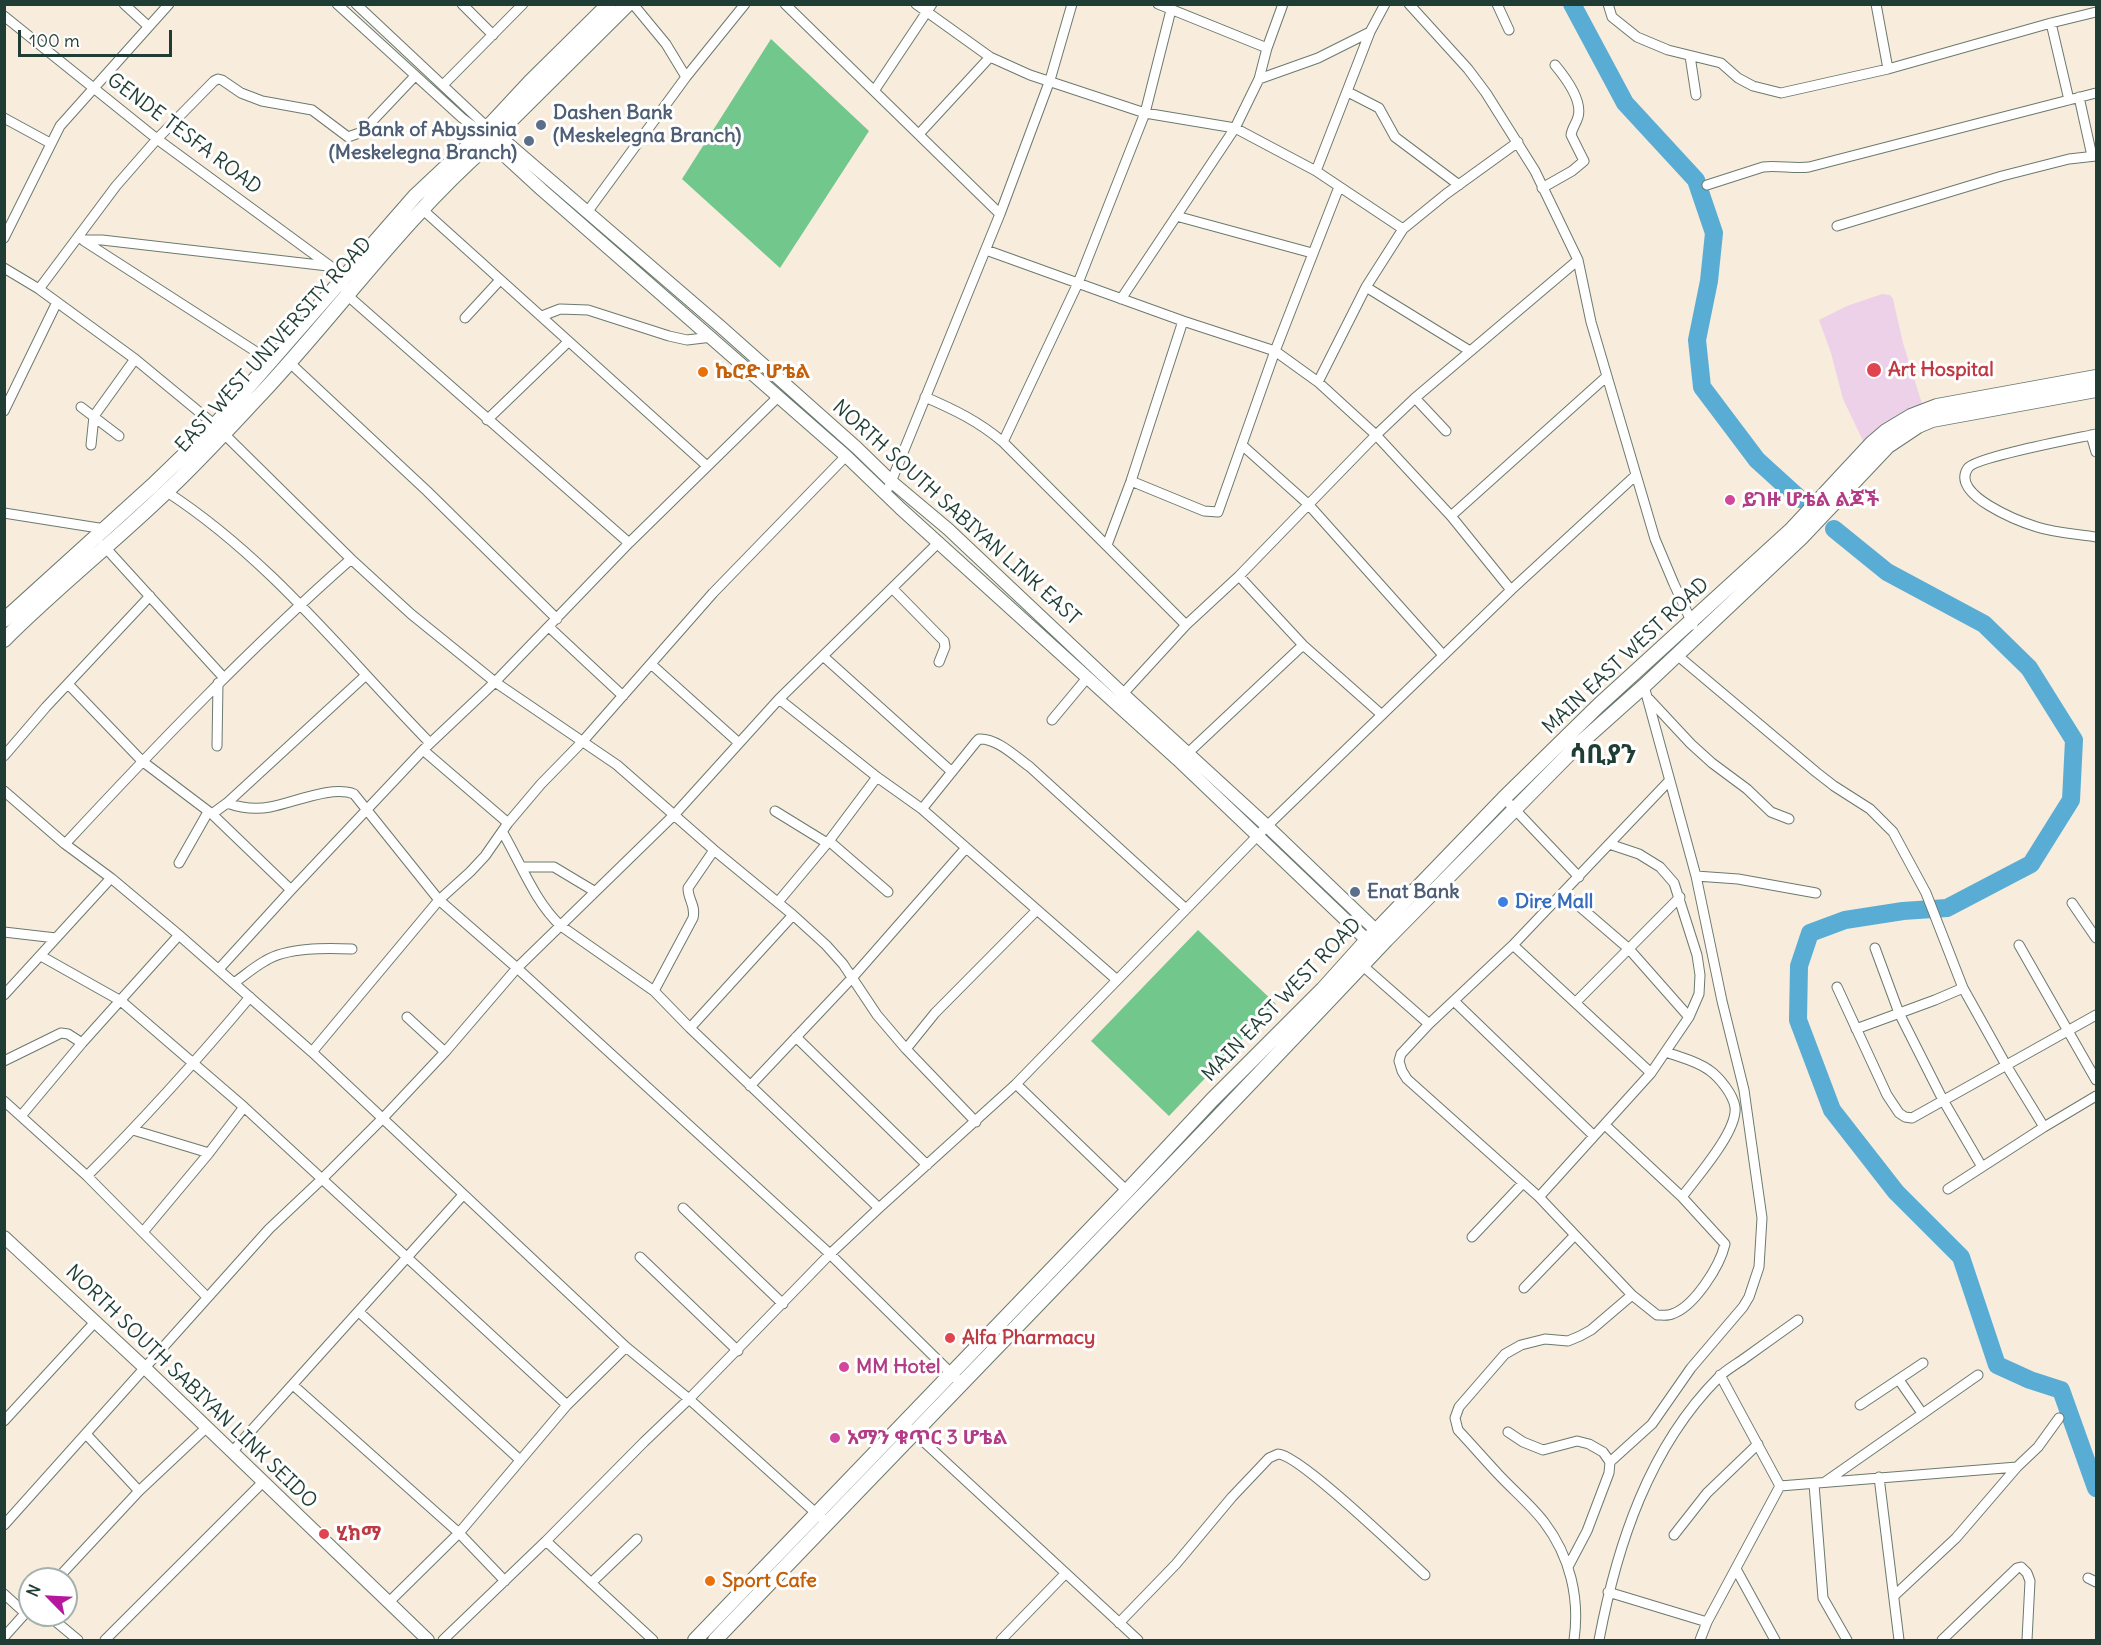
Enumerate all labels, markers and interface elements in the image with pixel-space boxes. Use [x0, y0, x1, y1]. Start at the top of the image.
scale bar [21, 18, 176, 56]
text: 100 m [29, 29, 80, 52]
street label: GENDE TESFA ROAD [102, 68, 266, 200]
place label: Dashen Bank (Meskelegna Branch) [553, 101, 741, 148]
place label: Bank of Abyssinia (Meskelegna Branch) [329, 118, 517, 165]
marker: Dashen Bank (Meskelegna Branch) [534, 118, 548, 132]
marker: Bank of Abyssinia (Meskelegna Branch) [522, 134, 536, 148]
street label: EAST WEST UNIVERSITY ROAD [171, 232, 377, 458]
place label: Art Hospital [1888, 358, 1994, 382]
place label: ኬሮድ ሆቴል [715, 360, 810, 384]
marker: Art Hospital [1865, 361, 1883, 379]
marker: ኬሮድ ሆቴል [696, 365, 710, 379]
street label: NORTH SOUTH SABIYAN LINK EAST [827, 395, 1085, 631]
place label: ይገዙ ሆቴል ልጆች [1742, 488, 1879, 512]
marker: ይገዙ ሆቴል ልጆች [1723, 493, 1737, 507]
street label: MAIN EAST WEST ROAD [1538, 573, 1714, 739]
district label: ሳቢያን [1569, 740, 1637, 772]
place label: Enat Bank [1367, 880, 1459, 904]
marker: Enat Bank [1348, 885, 1362, 899]
place label: Dire Mall [1515, 890, 1593, 914]
marker: Dire Mall [1496, 895, 1510, 909]
street label: MAIN EAST WEST ROAD [1197, 913, 1367, 1087]
street label: NORTH SOUTH SABIYAN LINK SEIDO [60, 1260, 322, 1514]
place label: Alfa Pharmacy [962, 1326, 1095, 1350]
marker: Alfa Pharmacy [943, 1331, 957, 1345]
place label: MM Hotel [856, 1355, 940, 1379]
marker: MM Hotel [837, 1360, 851, 1374]
place label: አማን ቁጥር 3 ሆቴል [847, 1426, 1007, 1450]
marker: አማን ቁጥር 3 ሆቴል [828, 1431, 842, 1445]
place label: ሂክማ [336, 1522, 381, 1546]
marker: ሂክማ [317, 1527, 331, 1541]
north arrow [18, 1567, 78, 1627]
place label: Sport Cafe [722, 1569, 817, 1593]
marker: Sport Cafe [703, 1574, 717, 1588]
text: N [22, 1581, 45, 1600]

